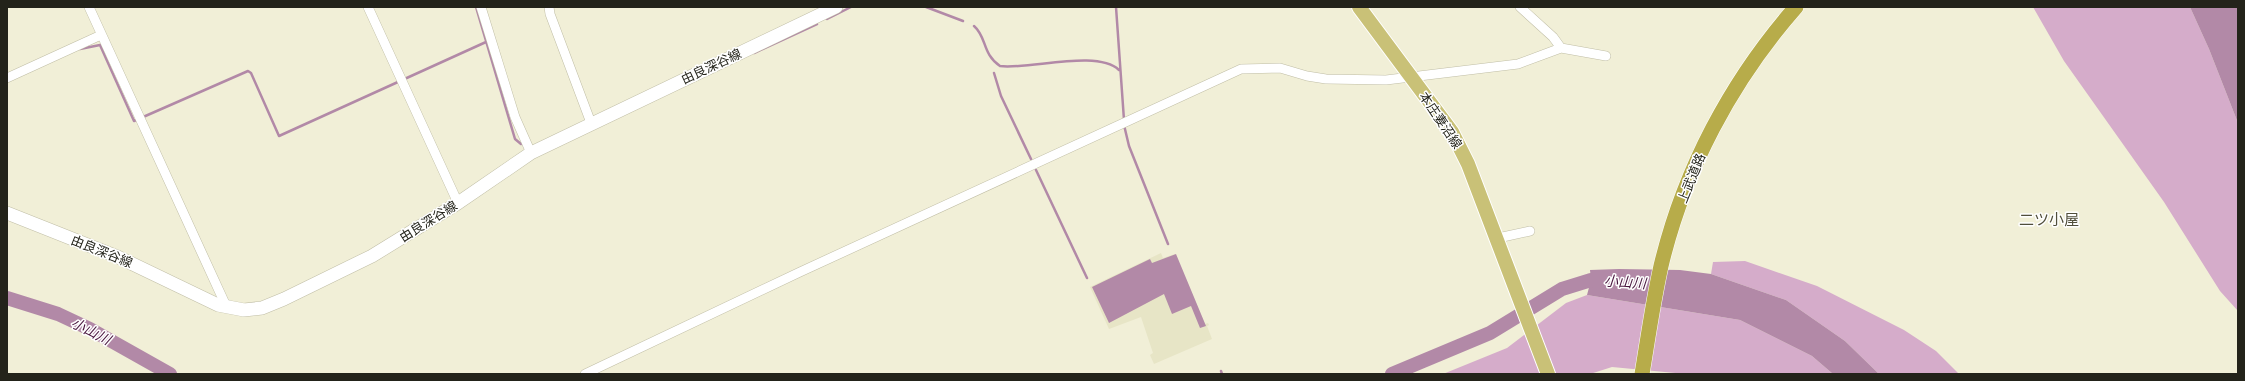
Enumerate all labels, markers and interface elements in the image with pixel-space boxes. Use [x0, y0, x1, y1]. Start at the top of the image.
street label: 由良深谷線 [678, 45, 744, 88]
street label: 本庄妻沼線 [1415, 89, 1466, 152]
street label: 上武道路 [1674, 151, 1709, 205]
street label: 由良深谷線 [396, 197, 460, 246]
district label: 二ツ小屋 [2019, 210, 2079, 230]
street label: 由良深谷線 [68, 231, 135, 272]
water label: 小山川 [1603, 272, 1649, 293]
water label: 小山川 [68, 313, 116, 349]

